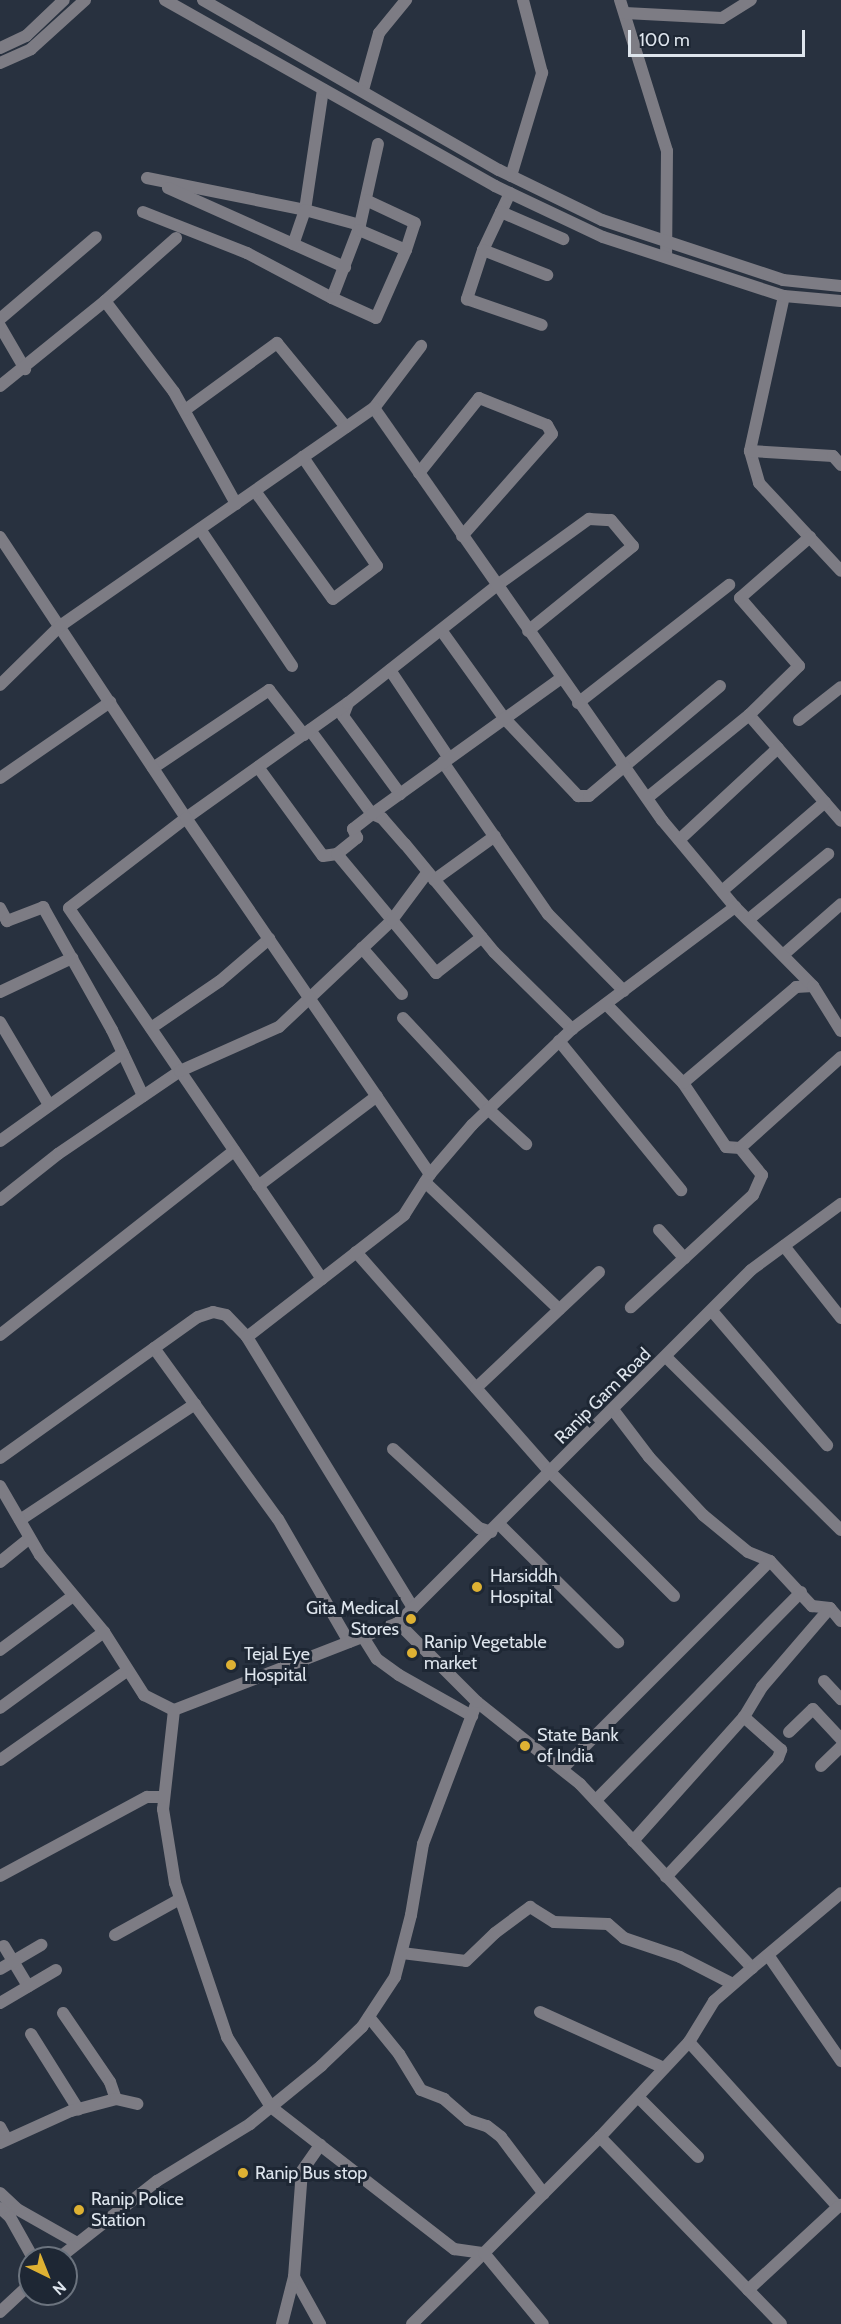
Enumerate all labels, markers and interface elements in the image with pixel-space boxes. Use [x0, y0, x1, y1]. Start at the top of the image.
scale bar [631, 18, 808, 56]
text: 100 m [639, 29, 690, 51]
street label: Ranip Gam Road [550, 1343, 656, 1449]
place label: Harsiddh Hospital [490, 1566, 558, 1608]
marker: Harsiddh Hospital [468, 1578, 486, 1596]
place label: Gita Medical Stores [306, 1598, 399, 1640]
marker: Gita Medical Stores [404, 1612, 418, 1626]
place label: Ranip Vegetable market [424, 1632, 547, 1674]
place label: Tejal Eye Hospital [244, 1644, 310, 1686]
marker: Ranip Vegetable market [405, 1646, 419, 1660]
marker: Tejal Eye Hospital [222, 1656, 240, 1674]
place label: State Bank of India [537, 1725, 619, 1768]
marker: State Bank of India [518, 1739, 532, 1753]
place label: Ranip Bus stop [255, 2162, 367, 2184]
marker: Ranip Bus stop [236, 2166, 250, 2180]
place label: Ranip Police Station [91, 2189, 184, 2232]
marker: Ranip Police Station [72, 2203, 86, 2217]
north arrow [18, 2246, 78, 2306]
text: N [49, 2277, 70, 2299]

